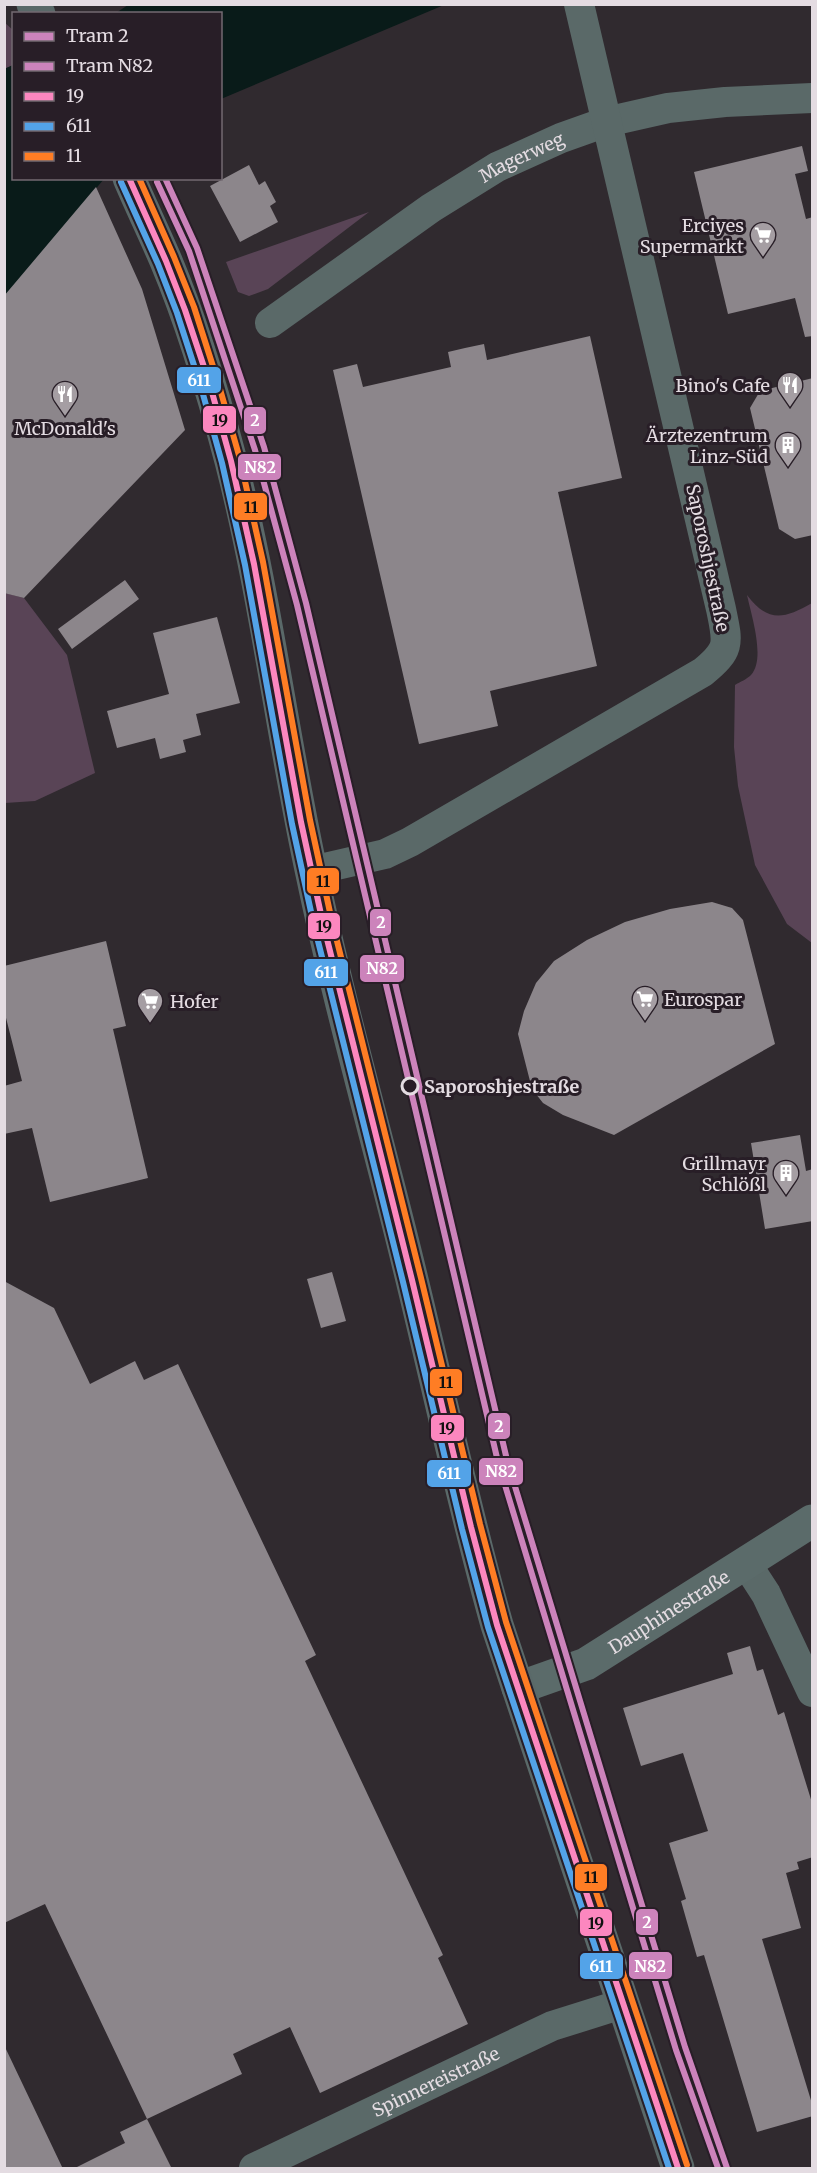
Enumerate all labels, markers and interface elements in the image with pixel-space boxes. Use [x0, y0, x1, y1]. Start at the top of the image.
legend [12, 12, 222, 180]
text: Tram 2 [66, 24, 129, 47]
text: Tram N82 [66, 54, 153, 77]
text: 19 [66, 84, 84, 107]
text: 611 [66, 114, 91, 137]
street label: Magerweg [474, 127, 568, 187]
text: 11 [66, 144, 82, 167]
place label: Erciyes Supermarkt [640, 214, 744, 258]
supermarket icon: Erciyes Supermarkt [748, 220, 778, 258]
line badge: 611 [176, 366, 222, 394]
text: 611 [187, 370, 211, 390]
restaurant icon: Bino's Cafe [775, 370, 805, 408]
place label: Bino's Cafe [676, 374, 770, 397]
restaurant icon: McDonald's [50, 379, 80, 417]
line badge: 19 [202, 405, 237, 434]
line badge: 2 [243, 406, 267, 435]
text: 19 [212, 410, 228, 430]
text: 2 [250, 410, 260, 430]
place label: McDonald's [14, 417, 116, 440]
place label: Ärztezentrum Linz-Süd [645, 424, 768, 468]
building icon: Ärztezentrum Linz-Süd [773, 430, 803, 468]
line badge: N82 [237, 453, 282, 481]
text: N82 [244, 457, 276, 477]
street label: Saporoshjestraße [681, 482, 735, 634]
line badge: 11 [233, 492, 268, 521]
text: 11 [244, 497, 259, 517]
line badge: 11 [306, 867, 340, 895]
text: 11 [316, 871, 331, 891]
line badge: 2 [369, 908, 392, 937]
line badge: 19 [307, 912, 341, 940]
text: 2 [376, 912, 386, 932]
text: 19 [316, 916, 332, 936]
line badge: N82 [359, 954, 405, 983]
line badge: 611 [303, 958, 349, 987]
text: N82 [366, 958, 398, 978]
text: 611 [314, 962, 338, 982]
supermarket icon: Eurospar [630, 984, 660, 1022]
supermarket icon: Hofer [135, 986, 165, 1024]
place label: Eurospar [664, 988, 742, 1011]
place label: Hofer [170, 990, 219, 1013]
place label: Saporoshjestraße [424, 1075, 580, 1098]
marker: Saporoshjestraße [401, 1077, 419, 1095]
place label: Grillmayr Schlößl [682, 1152, 766, 1196]
building icon: Grillmayr Schlößl [771, 1158, 801, 1196]
line badge: 11 [429, 1368, 463, 1397]
text: 11 [439, 1372, 454, 1392]
line badge: 2 [487, 1412, 511, 1440]
line badge: 19 [430, 1414, 465, 1442]
text: 2 [494, 1416, 504, 1436]
text: 19 [439, 1418, 455, 1438]
line badge: N82 [478, 1457, 524, 1486]
line badge: 611 [426, 1459, 472, 1488]
text: N82 [485, 1461, 517, 1481]
text: 611 [437, 1463, 461, 1483]
street label: Dauphinestraße [604, 1565, 734, 1659]
line badge: 11 [574, 1863, 608, 1892]
text: 11 [584, 1867, 599, 1887]
line badge: 19 [579, 1908, 613, 1937]
line badge: 2 [635, 1908, 659, 1936]
text: 2 [642, 1912, 652, 1932]
text: 19 [588, 1913, 604, 1933]
line badge: N82 [628, 1951, 673, 1980]
line badge: 611 [579, 1952, 624, 1980]
text: 611 [589, 1956, 613, 1976]
text: N82 [634, 1956, 666, 1976]
street label: Spinnereistraße [368, 2041, 503, 2122]

